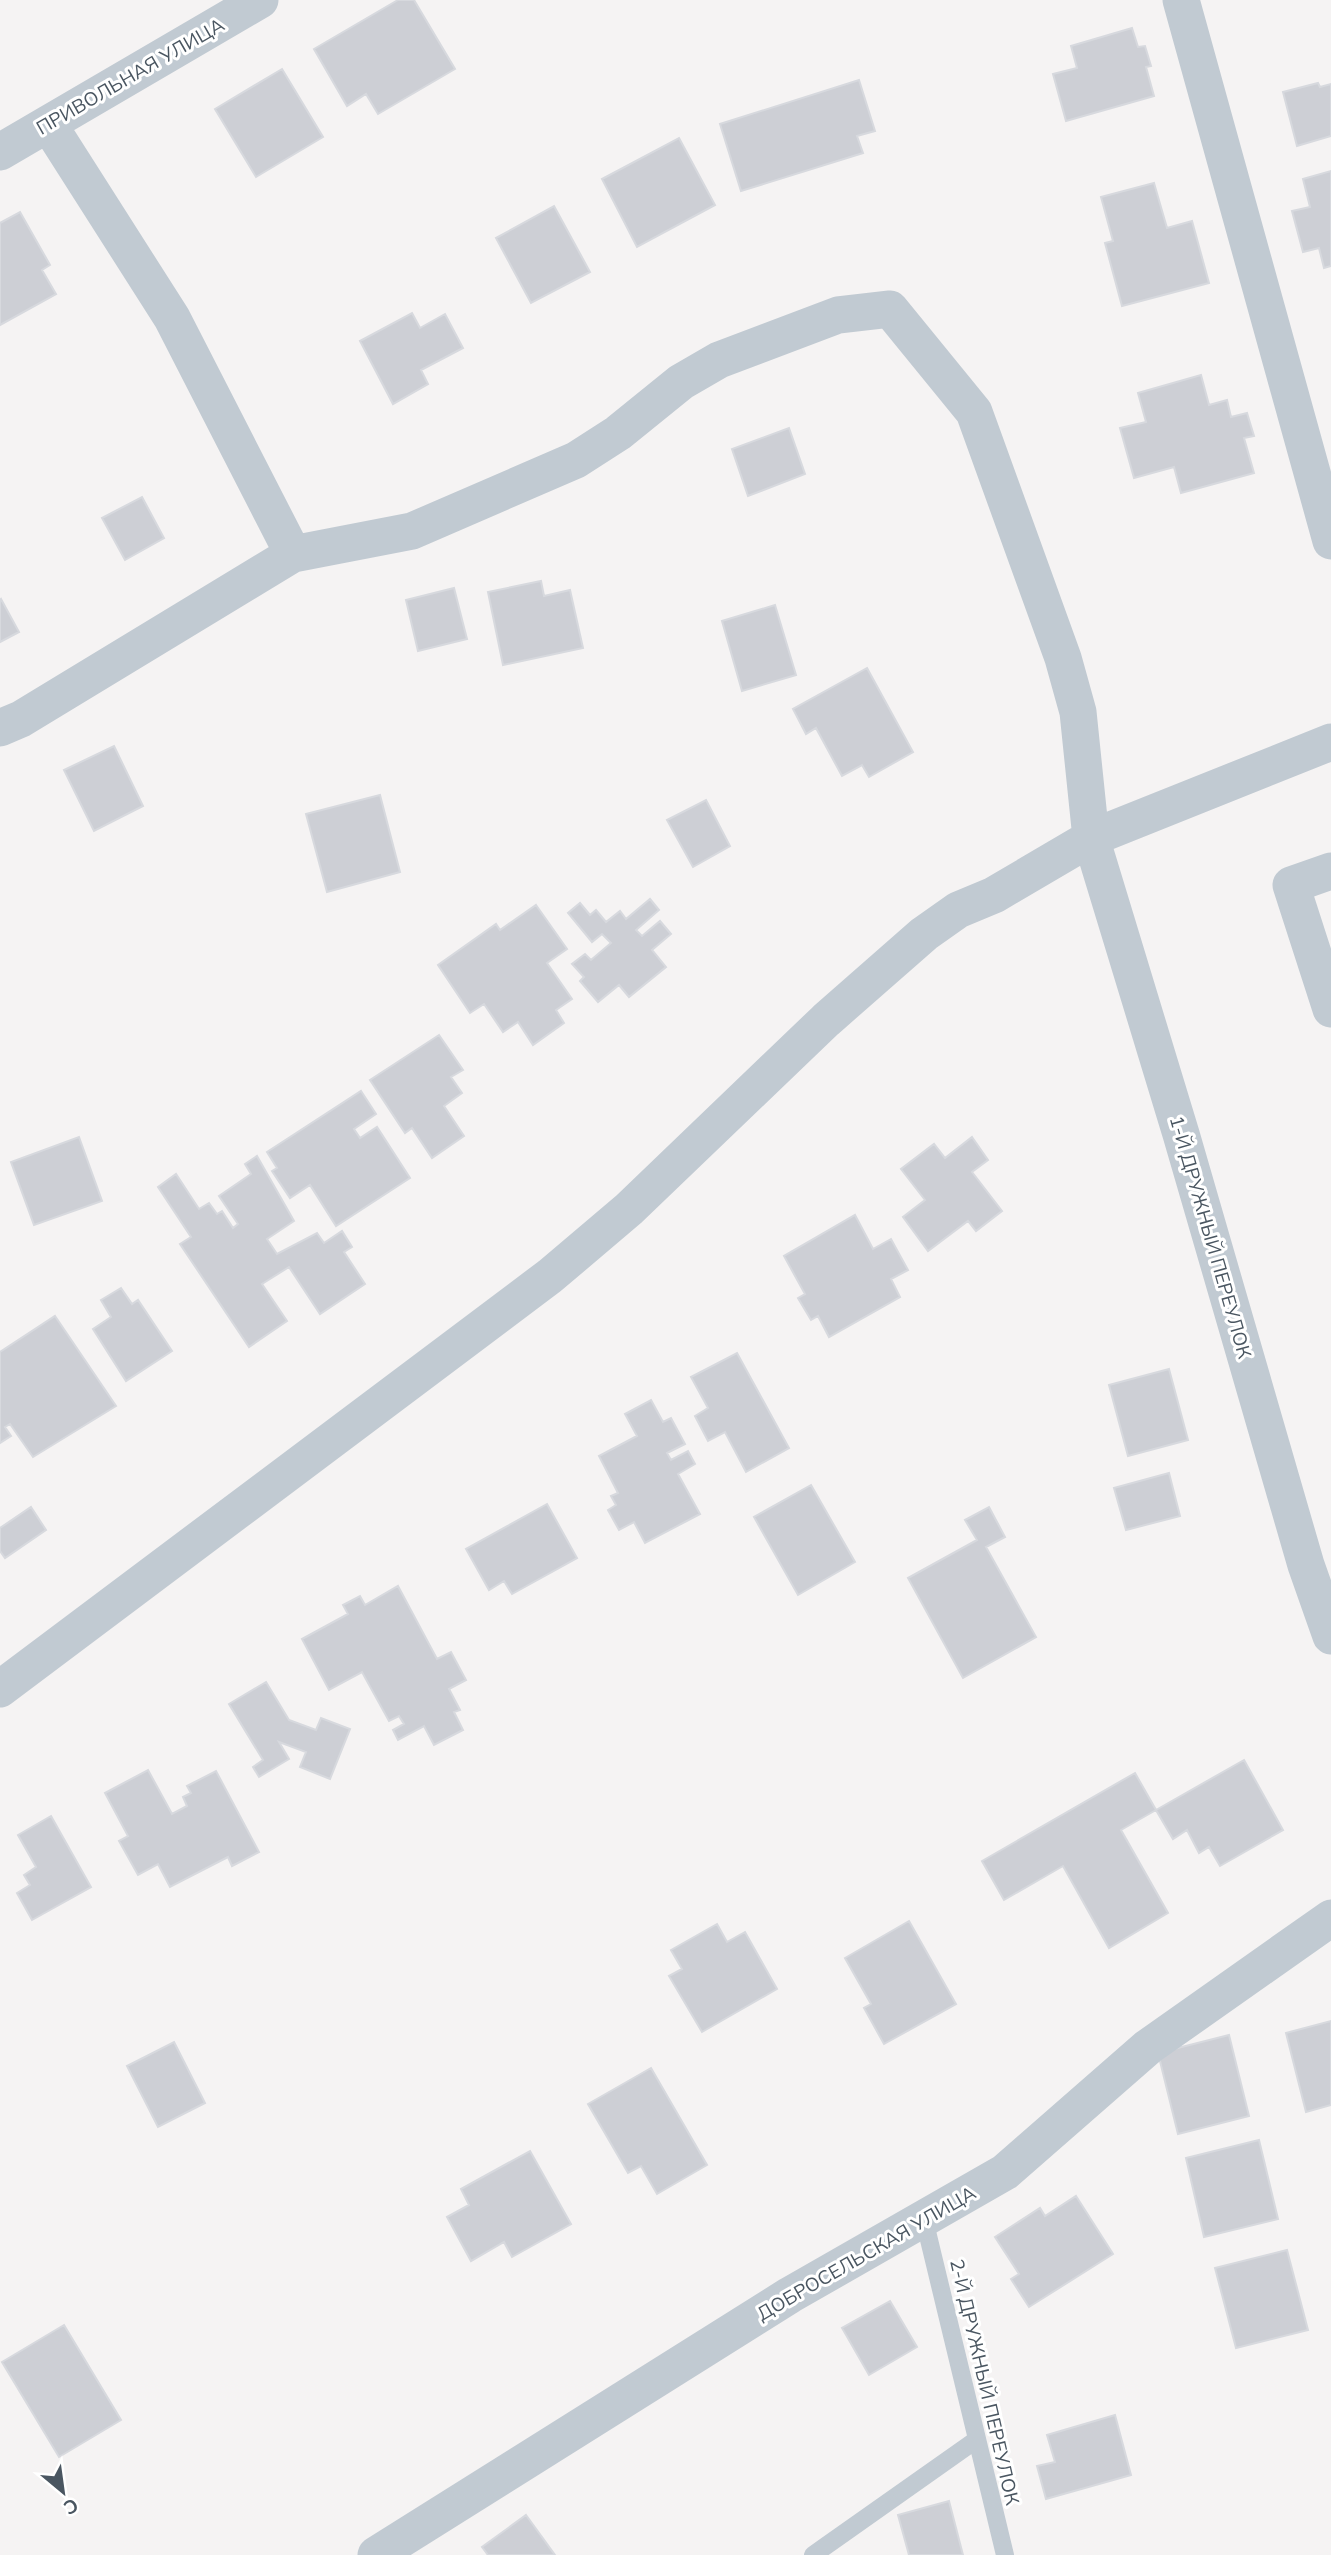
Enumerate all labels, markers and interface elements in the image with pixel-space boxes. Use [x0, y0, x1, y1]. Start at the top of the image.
street label: ПРИВОЛЬНАЯ УЛИЦА [32, 12, 228, 140]
street label: 1-Й ДРУЖНЫЙ ПЕРЕУЛОК [1165, 1113, 1257, 1362]
street label: ДОБРОСЕЛЬСКАЯ УЛИЦА [752, 2180, 980, 2326]
street label: 2-Й ДРУЖНЫЙ ПЕРЕУЛОК [945, 2257, 1025, 2508]
north arrow [28, 2457, 98, 2527]
text: С [60, 2493, 83, 2521]

